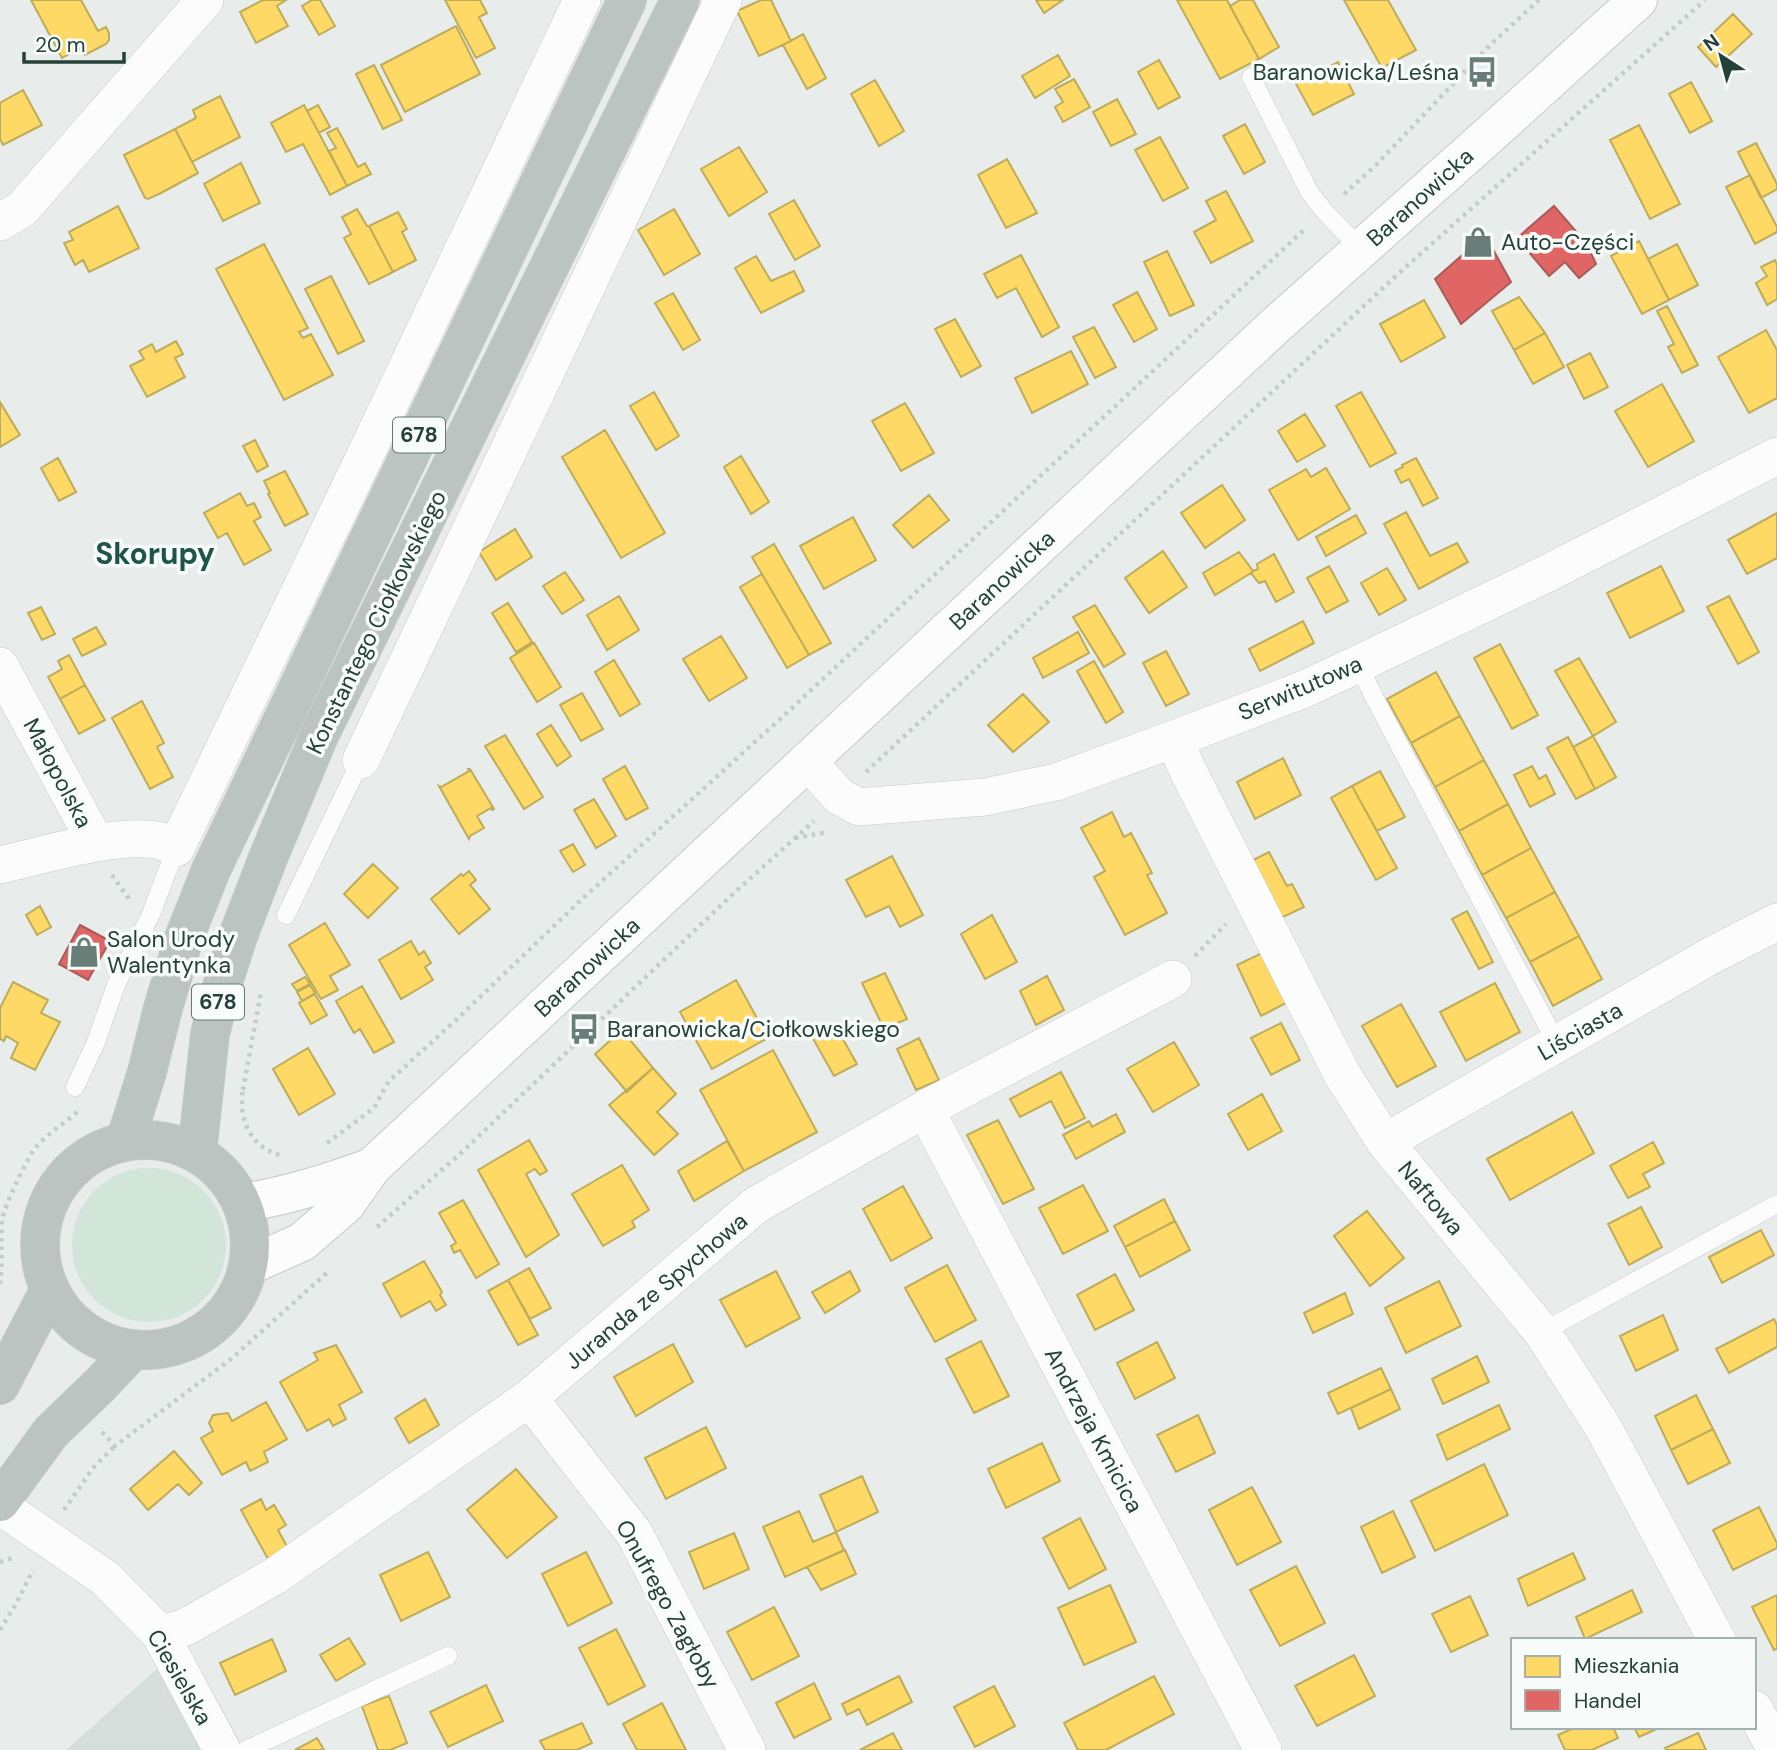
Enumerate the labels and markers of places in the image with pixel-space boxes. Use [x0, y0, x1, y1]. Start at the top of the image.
bus stop icon: Baranowicka/Leśna [1465, 55, 1499, 89]
place label: Baranowicka/Leśna [1253, 57, 1459, 87]
shop icon: Auto-Części [1461, 225, 1495, 259]
place label: Auto-Części [1501, 227, 1634, 257]
place label: Salon Urody Walentynka [107, 924, 235, 980]
shop icon: Salon Urody Walentynka [67, 935, 101, 969]
bus stop icon: Baranowicka/Ciołkowskiego [567, 1012, 601, 1046]
place label: Baranowicka/Ciołkowskiego [607, 1014, 900, 1044]

